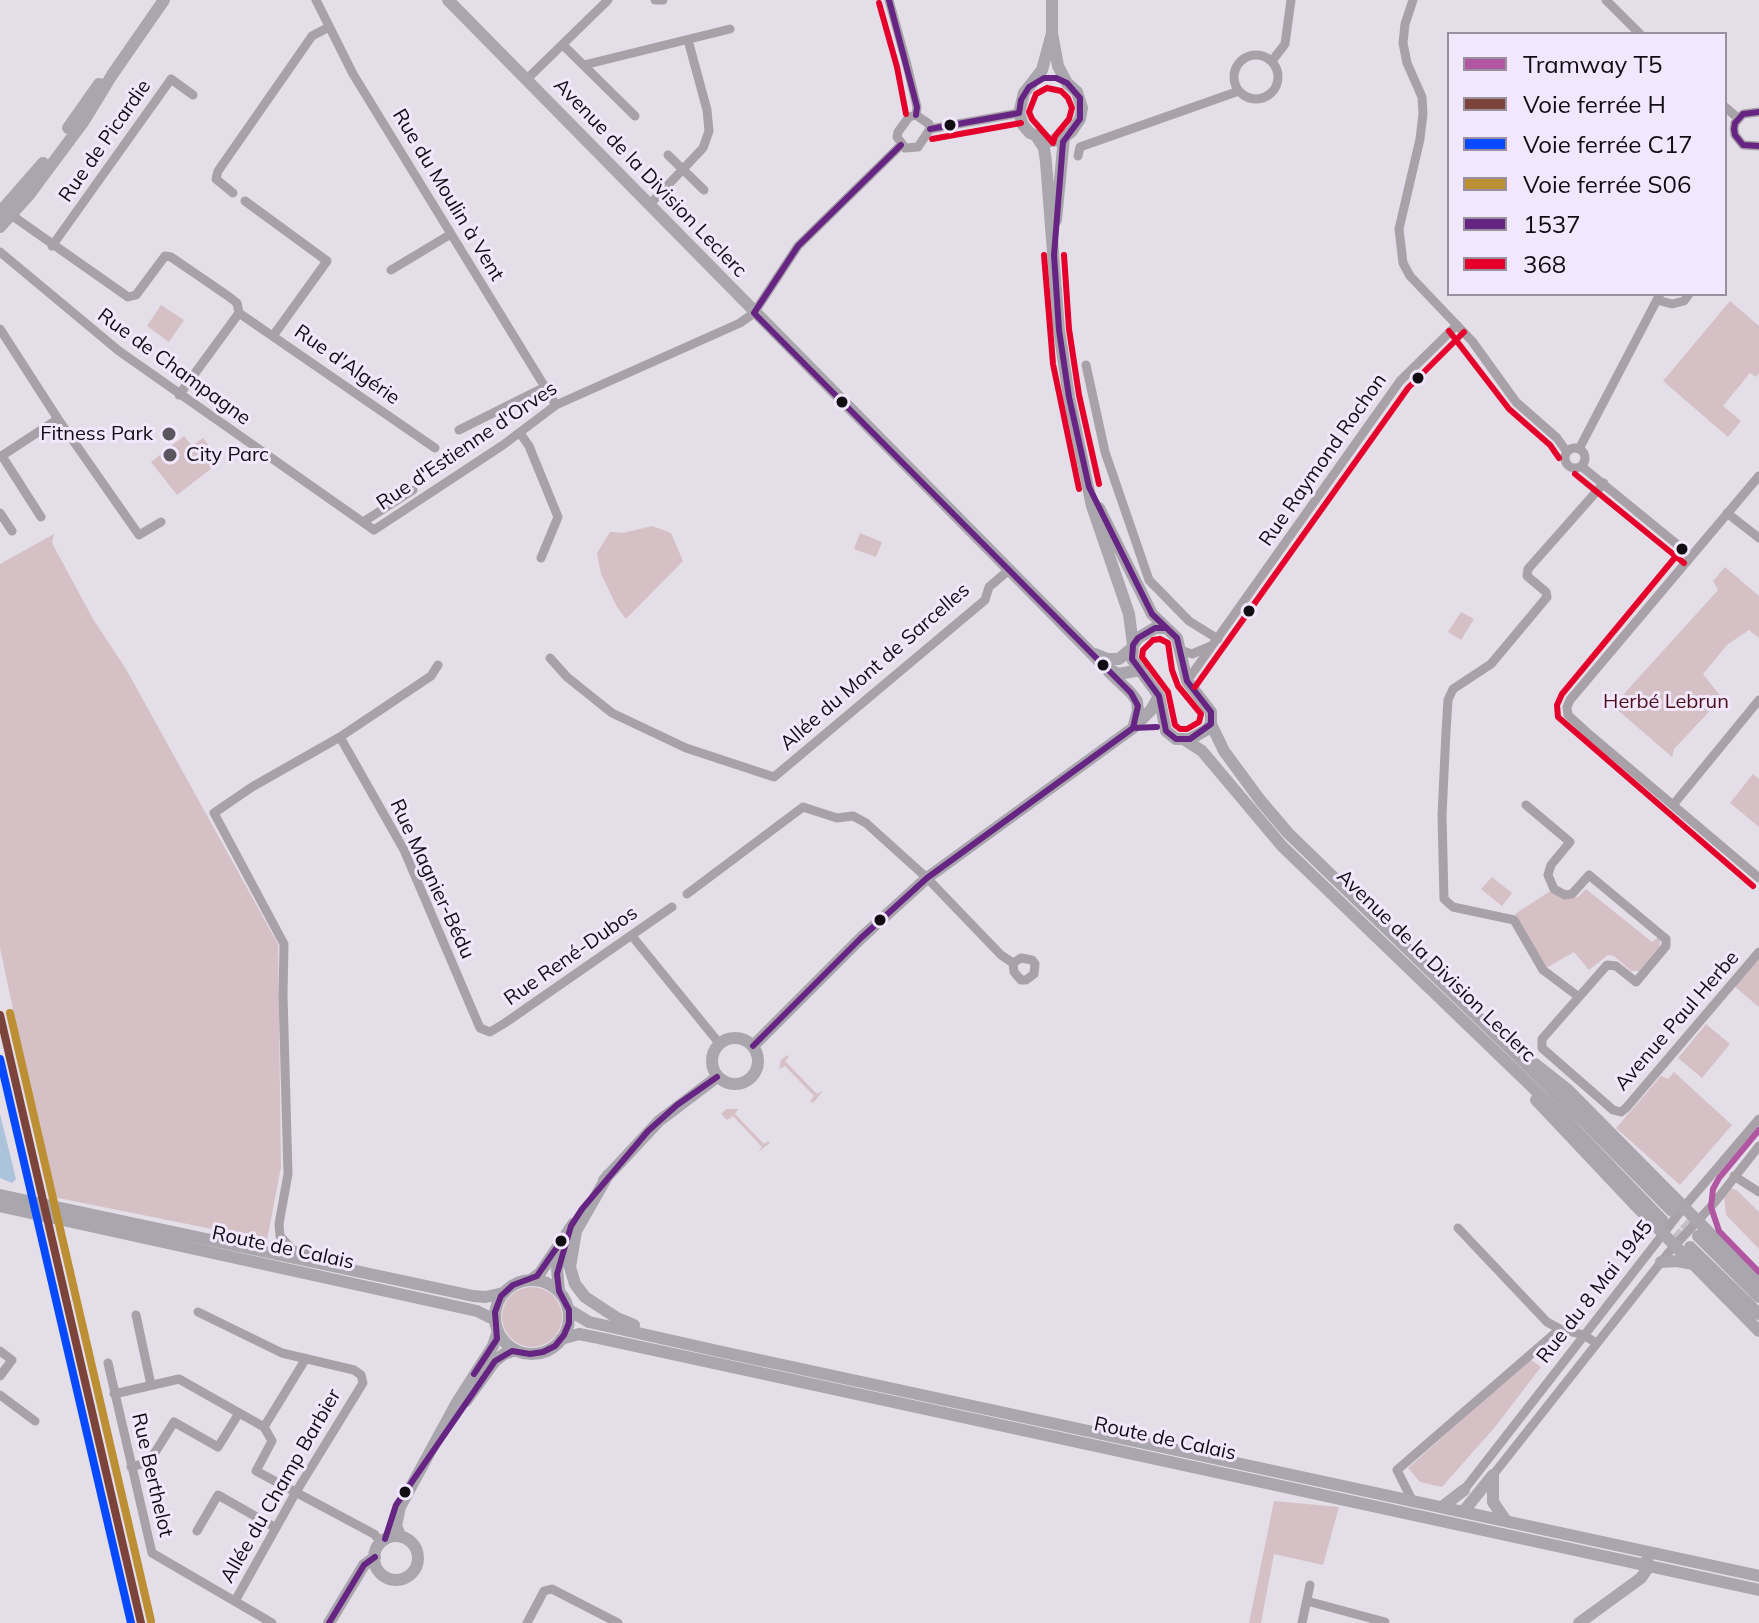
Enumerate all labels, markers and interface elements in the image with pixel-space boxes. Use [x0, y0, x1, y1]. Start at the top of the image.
legend [1447, 32, 1727, 296]
text: Tramway T5 [1523, 49, 1662, 79]
street label: Avenue de la Division Leclerc [549, 74, 751, 282]
street label: Rue de Picardie [54, 75, 156, 207]
text: Voie ferrée H [1523, 89, 1666, 119]
street label: Rue du Moulin à Vent [387, 105, 509, 285]
unlabelled marker [942, 117, 958, 133]
text: Voie ferrée C17 [1523, 129, 1693, 159]
text: Voie ferrée S06 [1523, 169, 1691, 199]
text: 1537 [1523, 209, 1581, 239]
text: 368 [1523, 249, 1566, 279]
street label: Rue de Champagne [93, 303, 255, 431]
street label: Rue d'Algérie [290, 320, 404, 410]
street label: Rue Raymond Rochon [1254, 369, 1392, 551]
unlabelled marker [1410, 370, 1426, 386]
street label: Rue d'Estienne d'Orves [372, 377, 562, 515]
unlabelled marker [834, 394, 850, 410]
place label: Fitness Park [40, 422, 153, 446]
marker: Fitness Park [160, 425, 178, 443]
place label: City Parc [186, 443, 269, 467]
marker: City Parc [161, 446, 179, 464]
unlabelled marker [1674, 541, 1690, 557]
street label: Allée du Mont de Sarcelles [775, 578, 975, 756]
unlabelled marker [1241, 603, 1257, 619]
unlabelled marker [1095, 657, 1111, 673]
park label: Herbé Lebrun [1603, 690, 1729, 714]
street label: Rue Magnier-Bédu [384, 795, 480, 963]
street label: Avenue de la Division Leclerc [1332, 865, 1540, 1067]
street label: Rue René-Dubos [500, 901, 642, 1011]
unlabelled marker [872, 912, 888, 928]
street label: Avenue Paul Herbe [1610, 946, 1744, 1096]
street label: Rue du 8 Mai 1945 [1532, 1216, 1658, 1368]
street label: Route de Calais [210, 1221, 356, 1275]
unlabelled marker [553, 1233, 569, 1249]
street label: Allée du Champ Barbier [216, 1385, 346, 1587]
street label: Rue Berthelot [126, 1411, 178, 1539]
street label: Route de Calais [1092, 1412, 1238, 1466]
unlabelled marker [397, 1484, 413, 1500]

